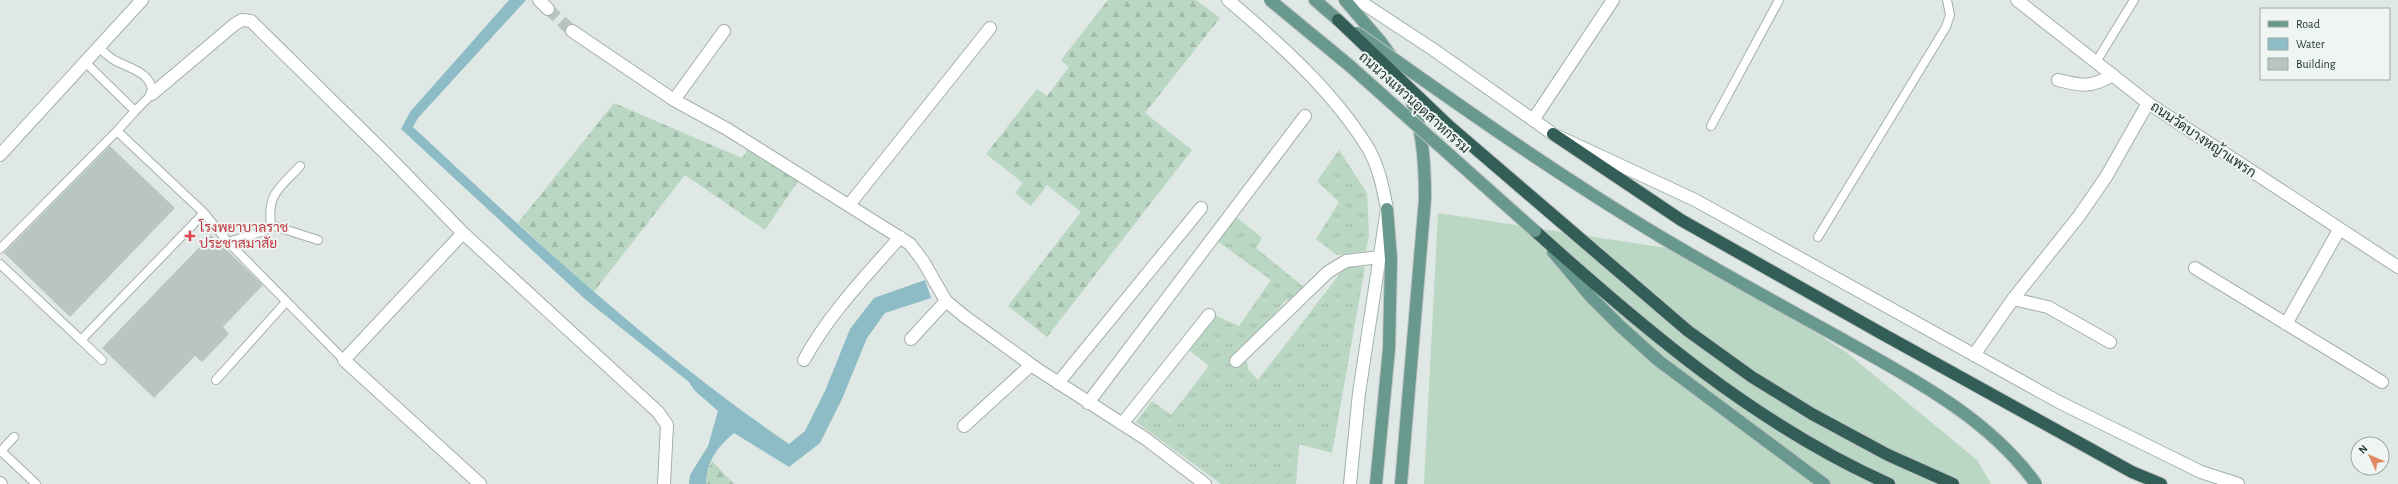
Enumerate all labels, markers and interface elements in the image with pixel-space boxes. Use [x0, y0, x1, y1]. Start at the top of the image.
legend [2260, 8, 2390, 80]
text: Road [2296, 18, 2320, 30]
text: Water [2296, 38, 2325, 50]
street label: ถนนวงแหวนอุตสาหกรรม [1355, 50, 1472, 158]
text: Building [2296, 58, 2336, 70]
street label: ถนนวัดบางหญ้าแพรก [2147, 97, 2260, 181]
place label: โรงพยาบาลราช ประชาสมาสัย [198, 219, 288, 251]
marker: โรงพยาบาลราช ประชาสมาสัย [184, 230, 196, 242]
north arrow [2350, 436, 2390, 476]
text: N [2357, 443, 2370, 456]

